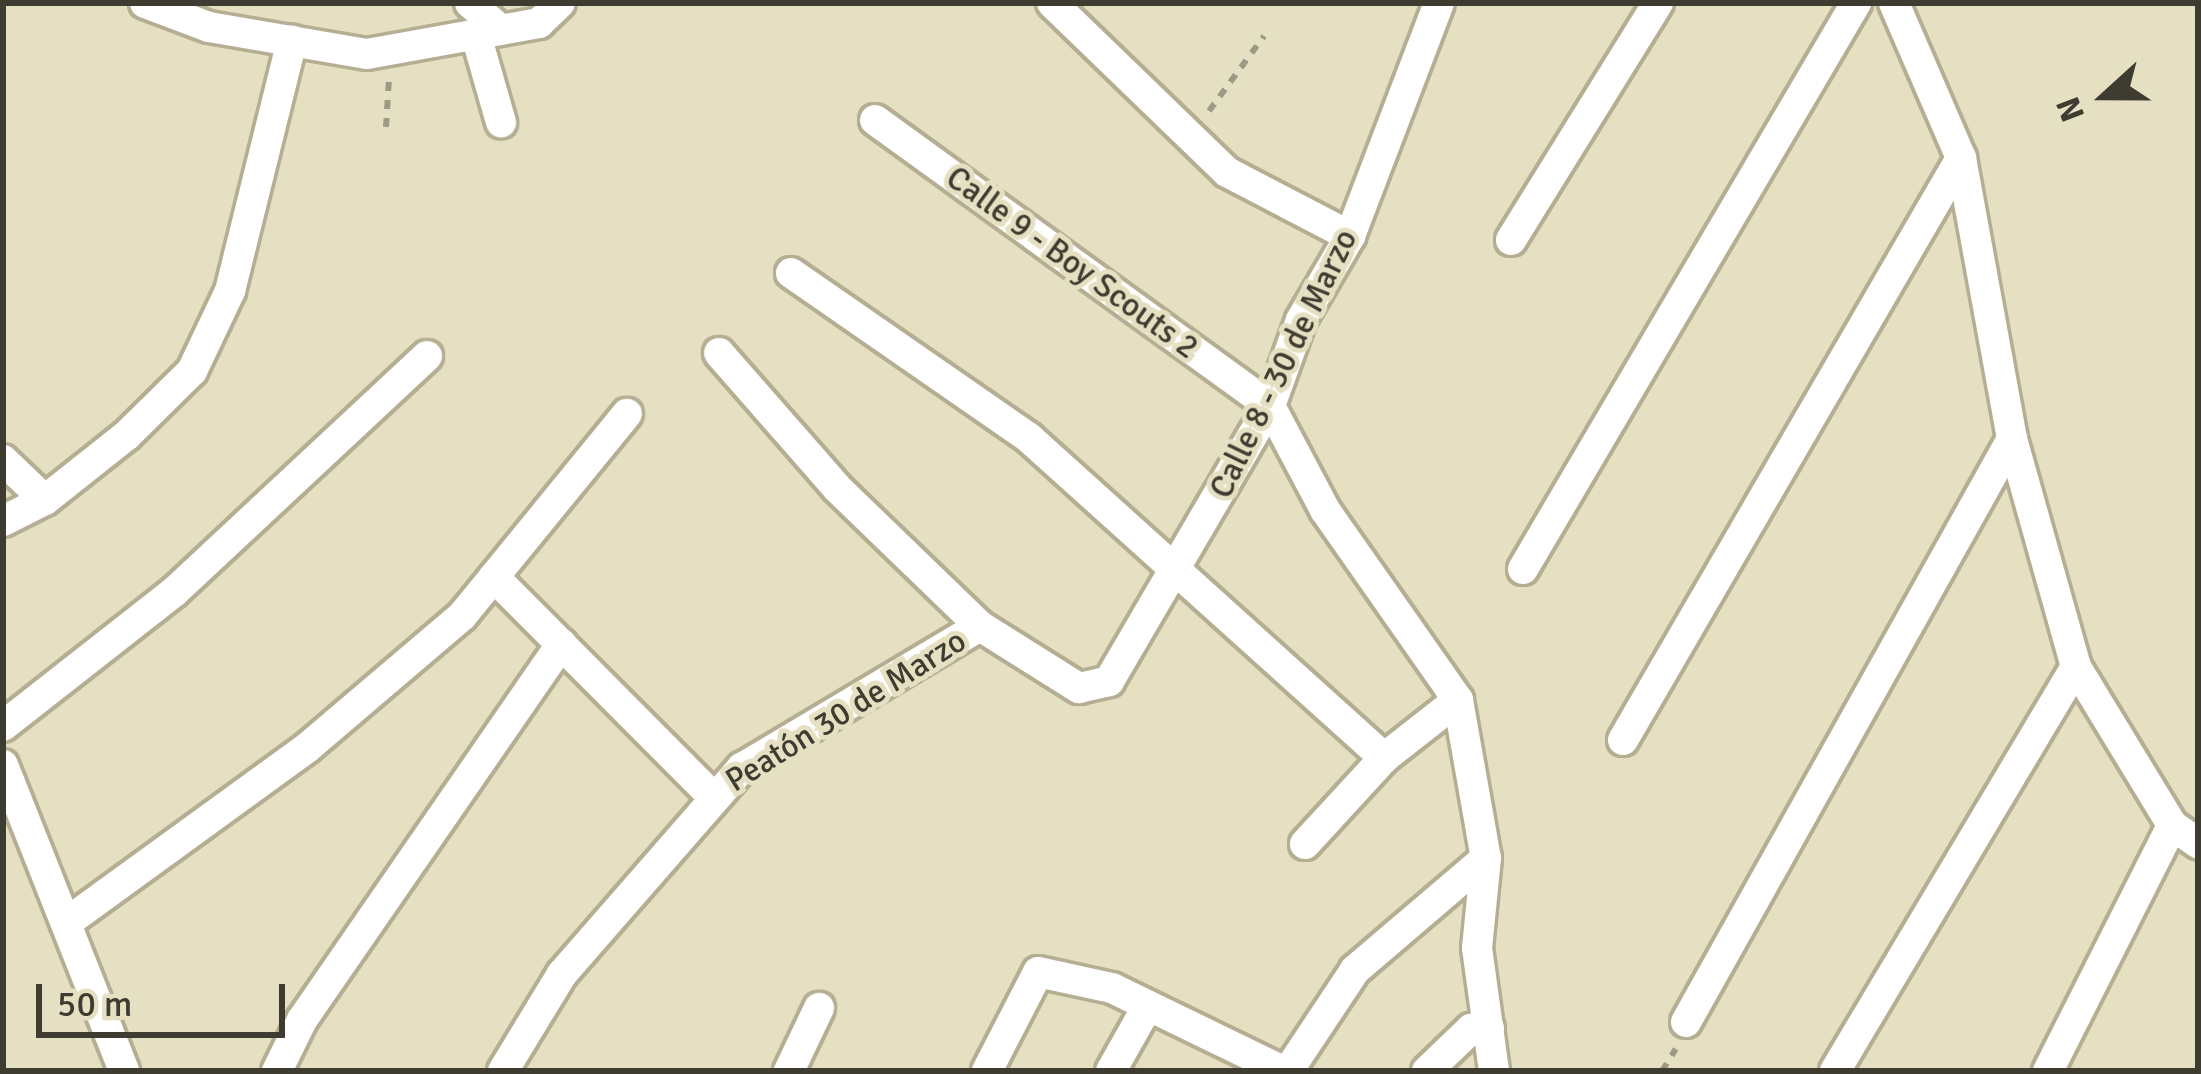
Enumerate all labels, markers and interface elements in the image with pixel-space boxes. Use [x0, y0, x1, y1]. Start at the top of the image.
north arrow [2045, 36, 2165, 156]
text: N [2048, 91, 2094, 127]
street label: Calle 9 - Boy Scouts 2 [938, 158, 1206, 368]
street label: Calle 8 - 30 de Marzo [1202, 223, 1366, 505]
street label: Peatón 30 de Marzo [719, 621, 973, 801]
scale bar [42, 960, 291, 1034]
text: 50 m [57, 982, 133, 1027]

